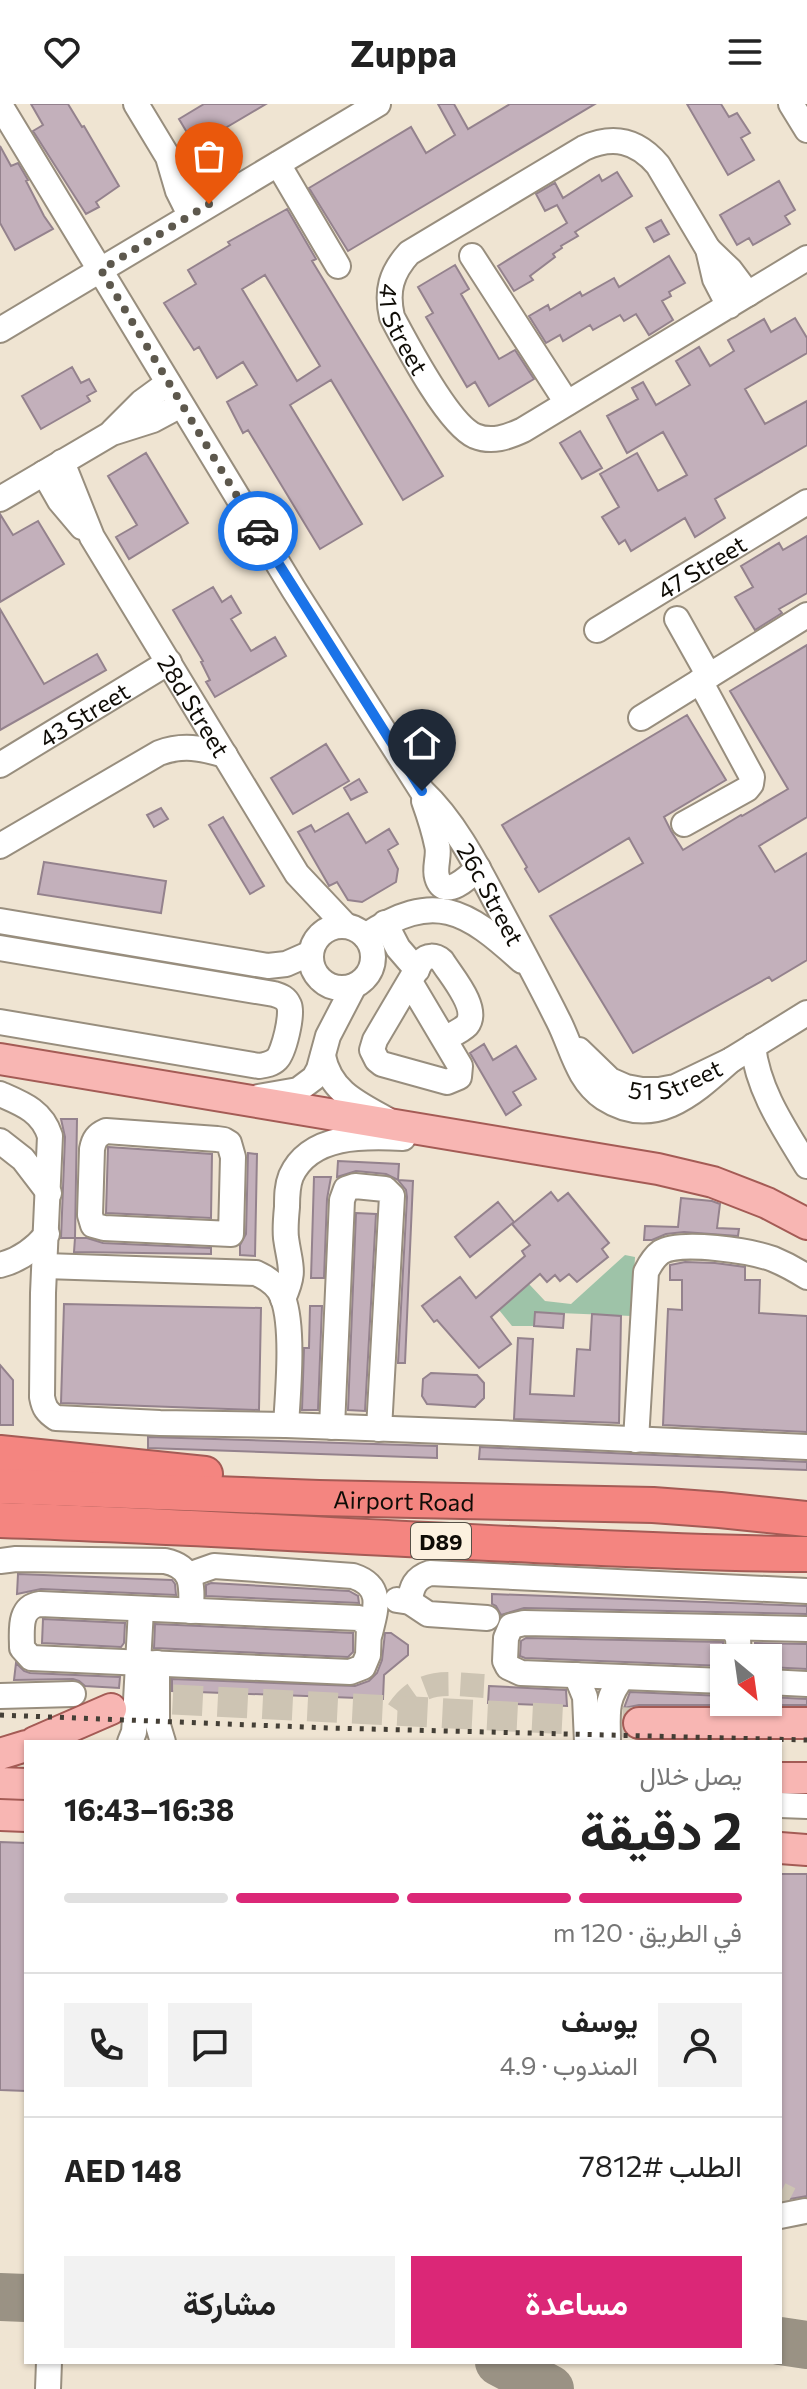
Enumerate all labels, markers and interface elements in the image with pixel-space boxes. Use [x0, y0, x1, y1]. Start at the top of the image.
icon: heart [40, 30, 84, 74]
text: Zuppa [350, 30, 457, 74]
icon: menu [723, 30, 767, 74]
pin [175, 122, 243, 204]
icon: bag [187, 134, 231, 178]
street label: 41 Street [375, 282, 435, 380]
courier [218, 491, 298, 571]
icon: car [236, 509, 280, 553]
street label: 47 Street [651, 528, 751, 605]
street label: 28d Street [152, 649, 237, 762]
street label: 43 Street [33, 675, 134, 753]
pin [388, 709, 456, 791]
icon: home [400, 721, 444, 765]
street label: 26c Street [452, 837, 531, 950]
street label: 51 Street [626, 1052, 727, 1105]
street label: Airport Road [333, 1484, 475, 1516]
road number: D89 [411, 1523, 471, 1559]
north arrow [710, 1644, 782, 1716]
map controls [710, 1644, 782, 1716]
text: يصل خلال [639, 1759, 742, 1790]
text: 16:38–16:43 [64, 1790, 234, 1827]
text: 2 دقيقة [580, 1797, 742, 1861]
text: في الطريق · 120 m [553, 1916, 742, 1947]
text: يوسف [561, 2001, 638, 2038]
button: phone [64, 2003, 148, 2087]
button: chat [168, 2003, 252, 2087]
button: person [658, 2003, 742, 2087]
text: المندوب · 4.9 [500, 2049, 638, 2080]
text: الطلب #7812 [579, 2146, 742, 2183]
text: AED 148 [64, 2151, 182, 2188]
button: مشاركة [64, 2256, 395, 2348]
button: مساعدة [411, 2256, 742, 2348]

